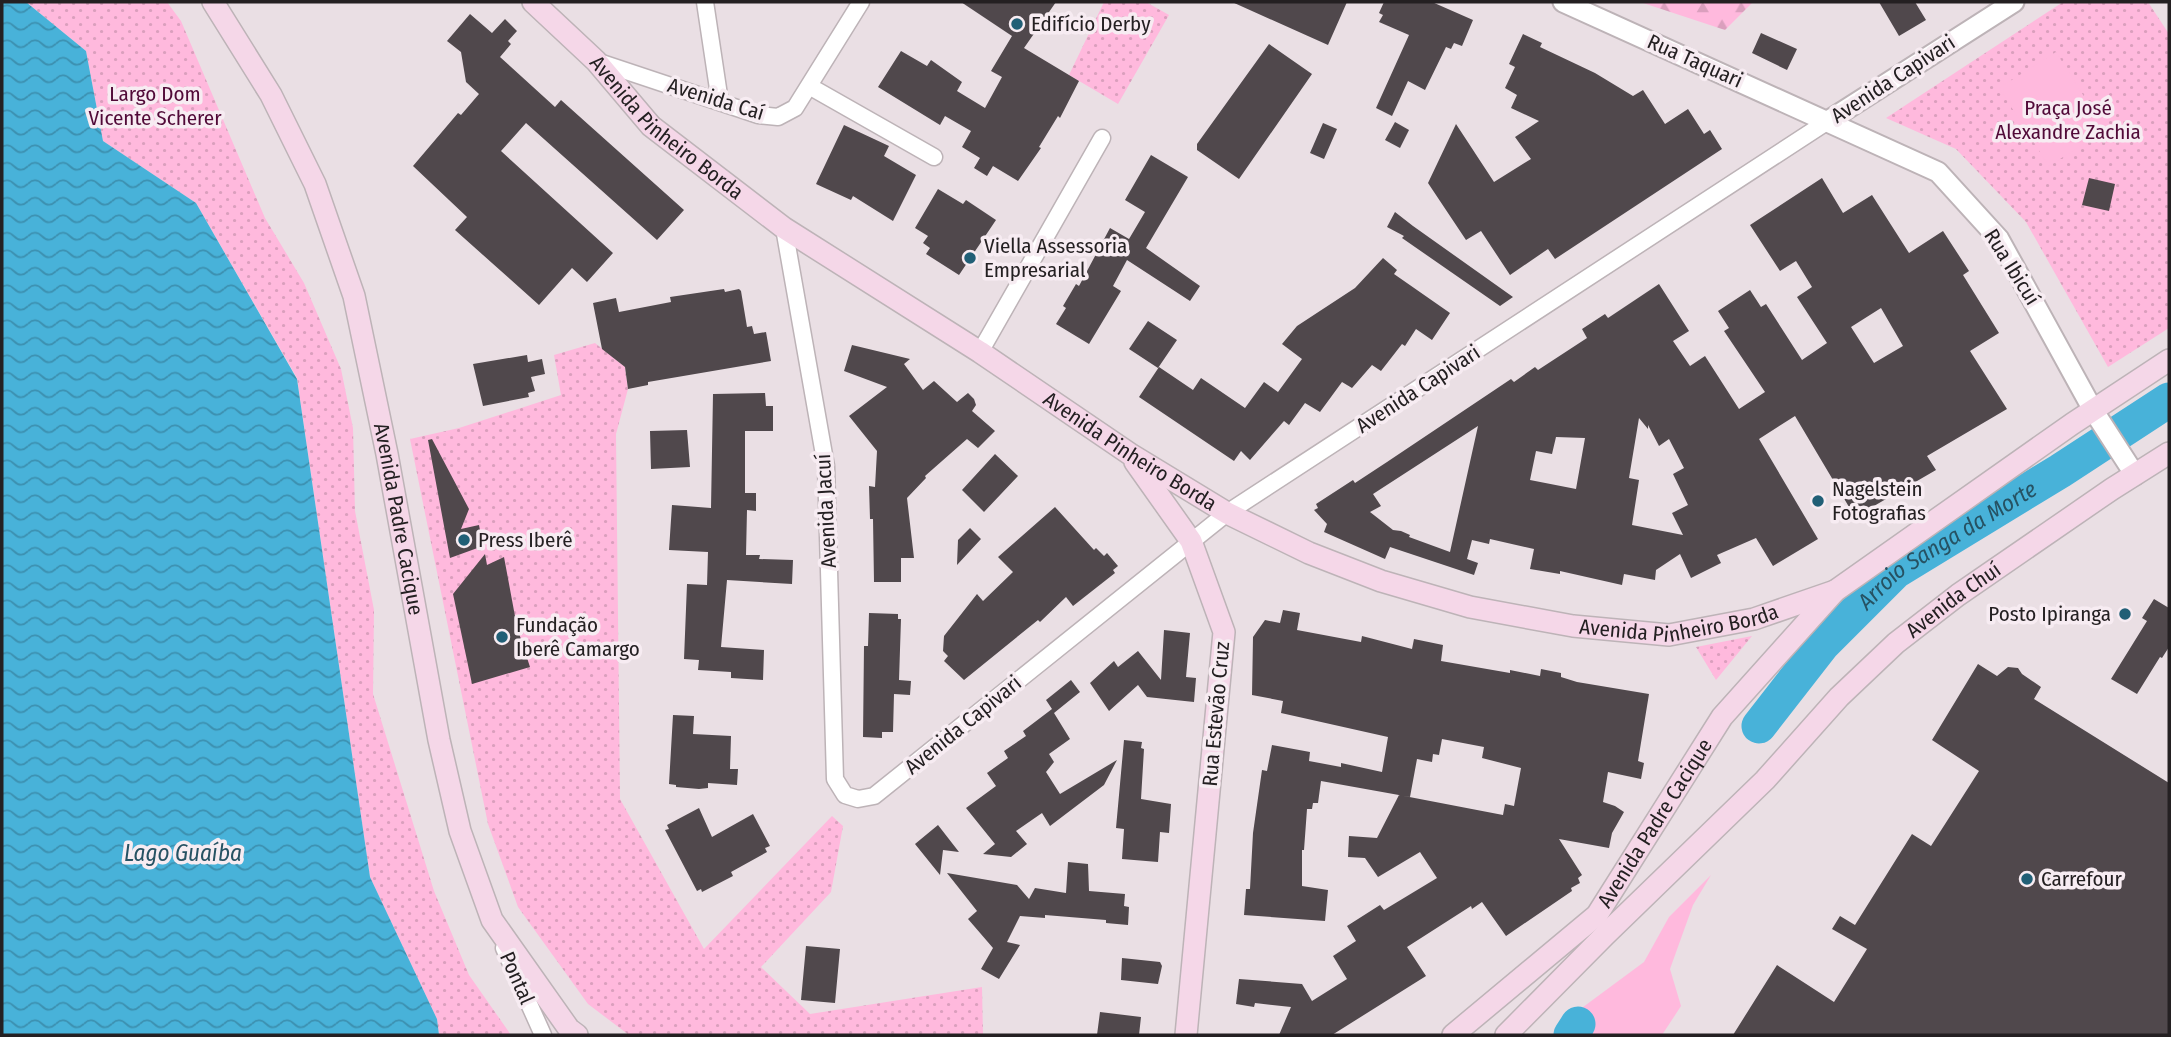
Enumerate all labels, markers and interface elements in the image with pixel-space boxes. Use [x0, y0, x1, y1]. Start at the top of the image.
place label: Edifício Derby [1031, 11, 1151, 37]
marker: Edifício Derby [1009, 16, 1025, 32]
street label: Rua Taquari [1643, 28, 1747, 94]
street label: Avenida Capivari [1826, 29, 1960, 129]
street label: Avenida Pinheiro Borda [584, 50, 749, 205]
street label: Avenida Caí [665, 72, 767, 126]
park label: Largo Dom Vicente Scherer [88, 81, 222, 131]
park label: Praça José Alexandre Zachia [1995, 95, 2141, 145]
street label: Rua Ibicuí [1979, 224, 2045, 310]
place label: Viella Assessoria Empresarial [984, 233, 1127, 283]
marker: Viella Assessoria Empresarial [962, 250, 978, 266]
street label: Avenida Capivari [1351, 339, 1485, 439]
street label: Avenida Pinheiro Borda [1038, 386, 1222, 517]
street label: Avenida Padre Cacique [368, 421, 429, 617]
street label: Avenida Jacuí [810, 453, 842, 569]
water label: Arroio Sanga da Morte [1851, 475, 2042, 616]
place label: Nagelstein Fotografias [1832, 476, 1926, 526]
marker: Nagelstein Fotografias [1810, 493, 1826, 509]
place label: Press Iberê [478, 527, 573, 553]
marker: Press Iberê [456, 532, 472, 548]
street label: Avenida Chuí [1901, 556, 2006, 643]
street label: Avenida Pinheiro Borda [1578, 599, 1782, 648]
place label: Posto Ipiranga [1988, 601, 2111, 627]
marker: Posto Ipiranga [2117, 606, 2133, 622]
place label: Fundação Iberê Camargo [516, 612, 640, 662]
marker: Fundação Iberê Camargo [494, 629, 510, 645]
street label: Rua Estevão Cruz [1197, 640, 1235, 788]
street label: Avenida Capivari [899, 670, 1027, 780]
street label: Avenida Padre Cacique [1592, 734, 1718, 913]
water label: Lago Guaíba [124, 839, 242, 867]
place label: Carrefour [2041, 866, 2122, 892]
marker: Carrefour [2019, 871, 2035, 887]
street label: Pontal [494, 948, 540, 1009]

